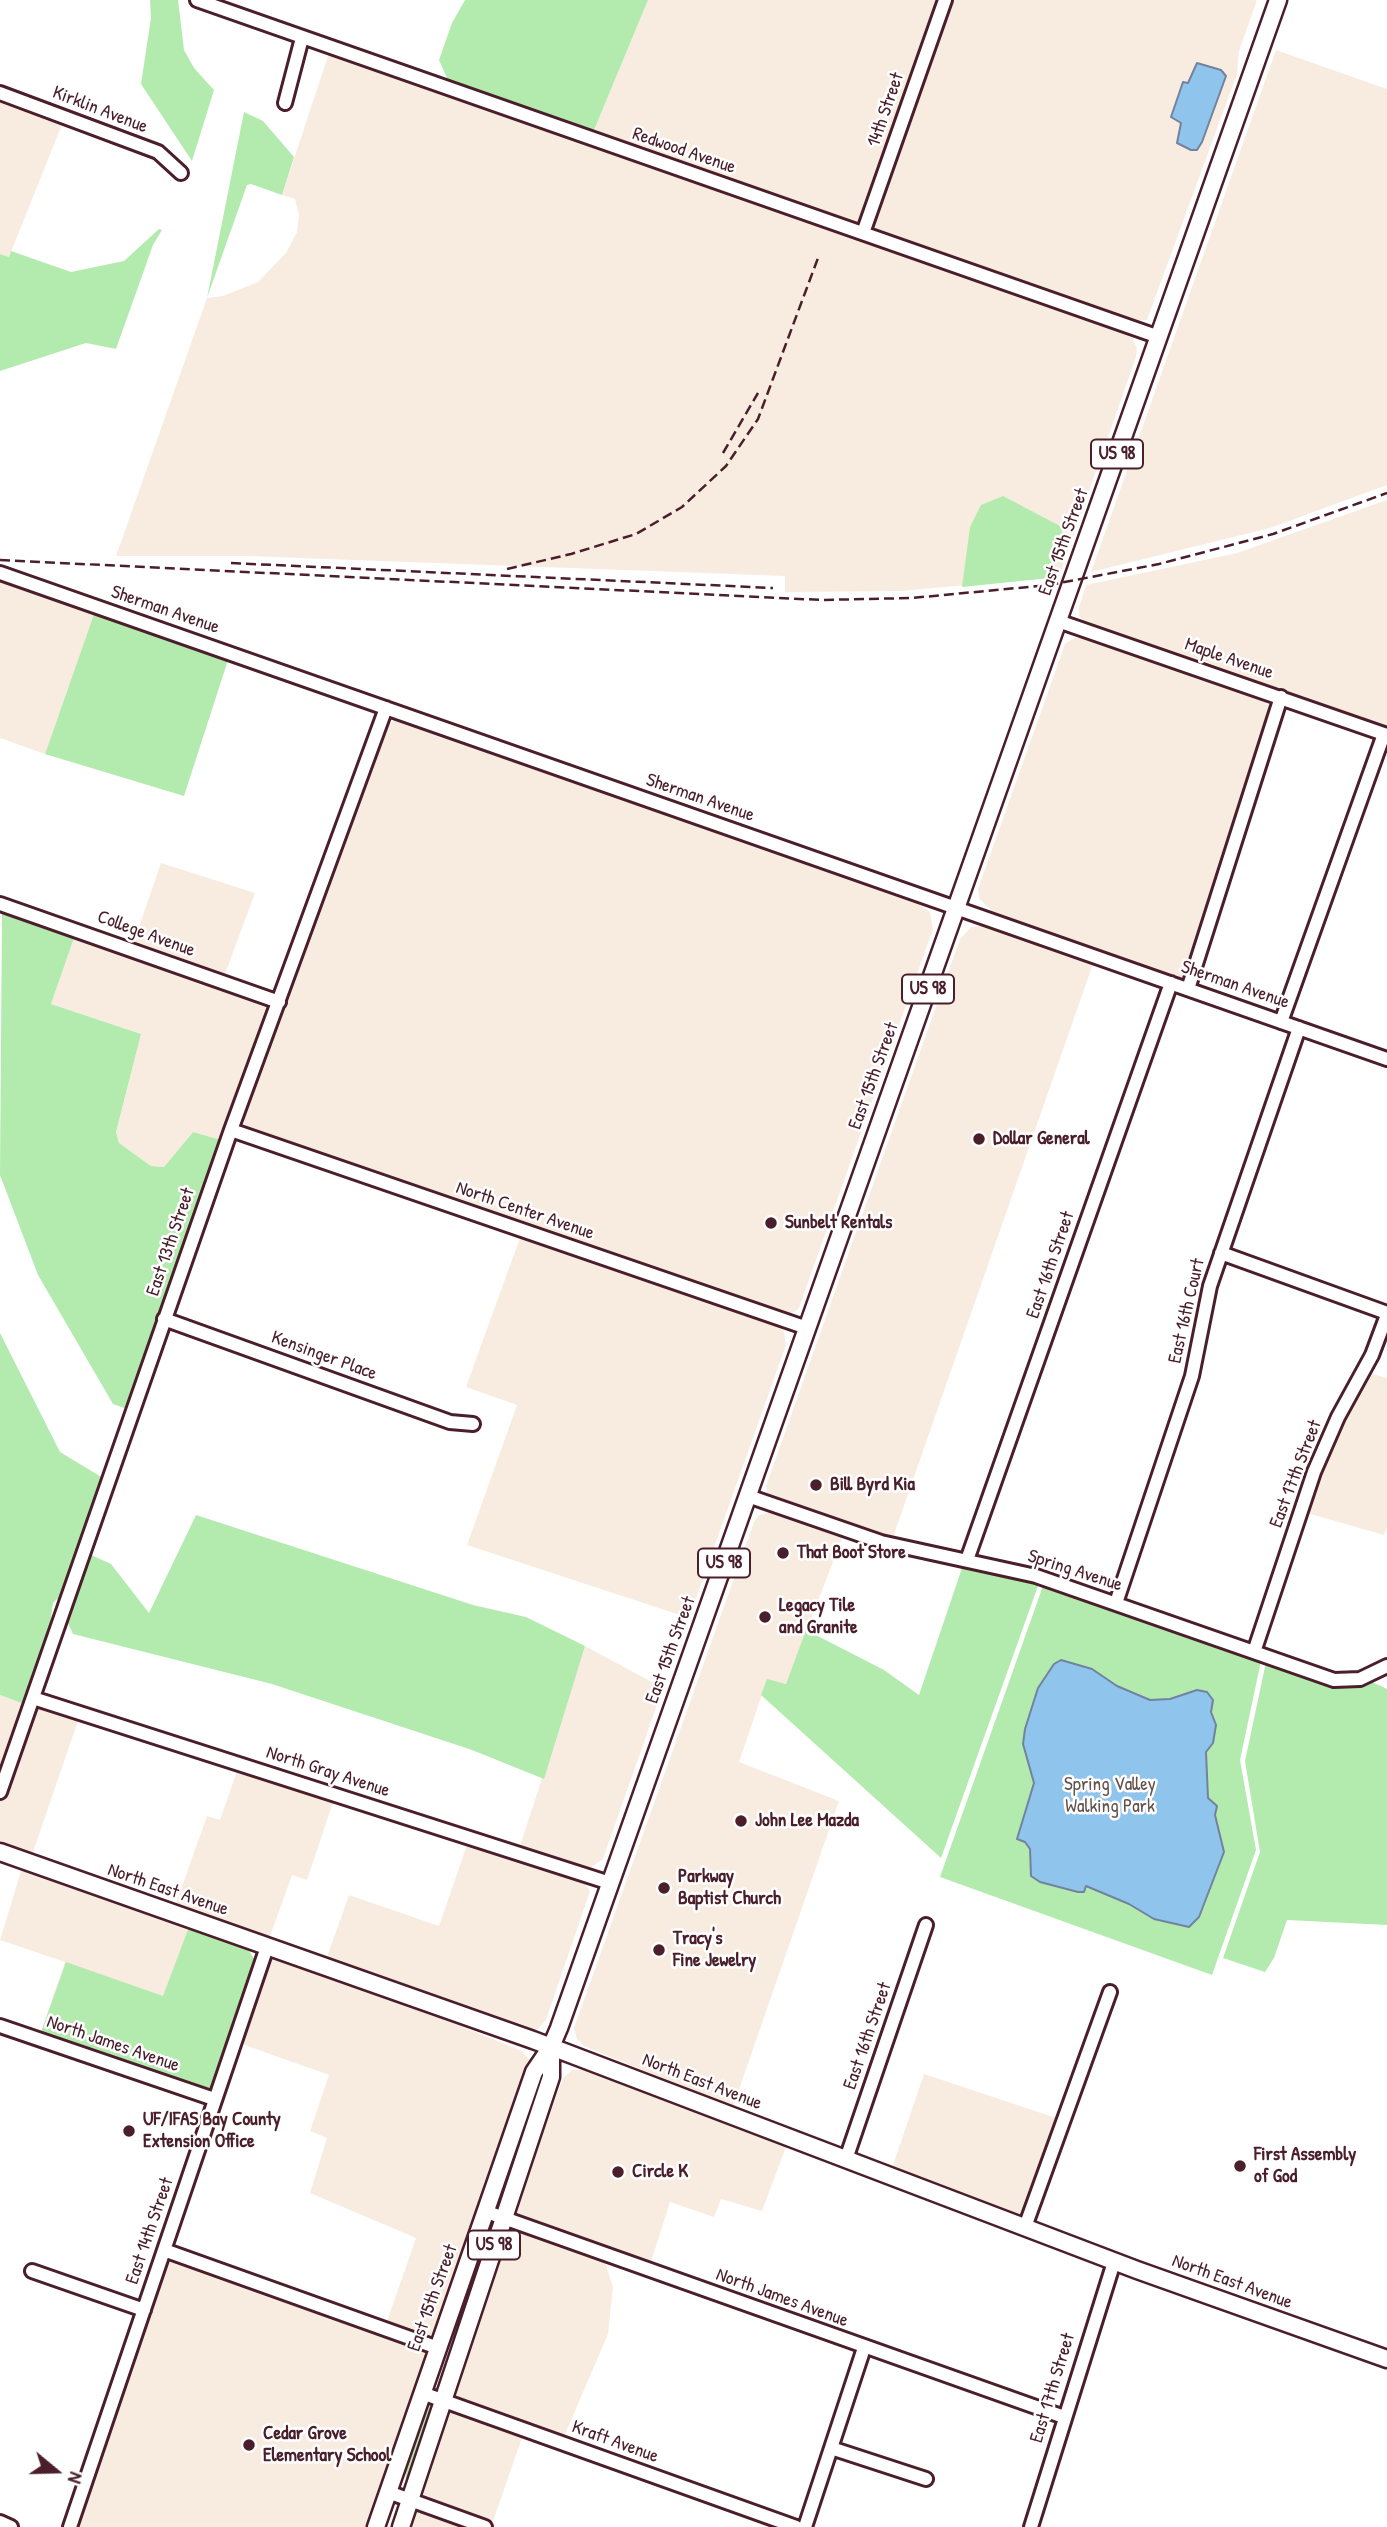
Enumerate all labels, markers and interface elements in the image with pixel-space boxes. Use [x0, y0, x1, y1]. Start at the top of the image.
street label: 14th Street [863, 70, 909, 150]
street label: Kirklin Avenue [49, 81, 151, 139]
street label: Redwood Avenue [629, 123, 739, 179]
road number: US 98 [1091, 440, 1143, 468]
street label: East 15th Street [1034, 485, 1094, 599]
street label: Sherman Avenue [108, 581, 222, 639]
street label: Maple Avenue [1182, 633, 1276, 685]
street label: Sherman Avenue [643, 769, 757, 827]
street label: College Avenue [94, 906, 198, 962]
street label: Sherman Avenue [1178, 956, 1292, 1014]
road number: US 98 [902, 974, 954, 1004]
street label: East 15th Street [844, 1019, 904, 1133]
place label: Dollar General [993, 1128, 1090, 1150]
marker: Dollar General [971, 1131, 987, 1147]
street label: North Center Avenue [453, 1177, 597, 1245]
street label: East 13th Street [142, 1185, 200, 1299]
street label: East 16th Street [1022, 1208, 1080, 1322]
place label: Sunbelt Rentals [785, 1212, 892, 1234]
marker: Sunbelt Rentals [763, 1215, 779, 1231]
street label: East 16th Court [1164, 1256, 1210, 1366]
street label: Kensinger Place [268, 1326, 380, 1386]
street label: East 17th Street [1265, 1417, 1327, 1531]
place label: Bill Byrd Kia [830, 1474, 915, 1496]
marker: Bill Byrd Kia [808, 1477, 824, 1493]
place label: That Boot Store [797, 1542, 906, 1564]
marker: That Boot Store [775, 1545, 791, 1561]
street label: Spring Avenue [1025, 1545, 1125, 1597]
road number: US 98 [698, 1548, 750, 1578]
street label: East 15th Street [641, 1593, 701, 1707]
place label: Legacy Tile and Granite [779, 1595, 858, 1639]
marker: Legacy Tile and Granite [757, 1609, 773, 1625]
street label: North Gray Avenue [263, 1741, 393, 1803]
park label: Spring Valley Walking Park [1064, 1774, 1156, 1818]
place label: John Lee Mazda [755, 1810, 859, 1832]
marker: John Lee Mazda [733, 1813, 749, 1829]
street label: North East Avenue [105, 1859, 231, 1921]
place label: Parkway Baptist Church [678, 1866, 781, 1910]
marker: Parkway Baptist Church [656, 1880, 672, 1896]
place label: Tracy's Fine Jewelry [673, 1928, 756, 1972]
marker: Tracy's Fine Jewelry [651, 1942, 667, 1958]
street label: East 16th Street [839, 1979, 897, 2093]
street label: North James Avenue [44, 2011, 182, 2077]
street label: North East Avenue [639, 2049, 765, 2115]
place label: UF/IFAS Bay County Extension Office [143, 2109, 281, 2153]
marker: UF/IFAS Bay County Extension Office [121, 2123, 137, 2139]
place label: First Assembly of God [1254, 2144, 1356, 2188]
marker: First Assembly of God [1232, 2158, 1248, 2174]
place label: Circle K [632, 2161, 688, 2183]
marker: Circle K [610, 2164, 626, 2180]
street label: East 14th Street [121, 2175, 179, 2287]
road number: US 98 [468, 2230, 520, 2260]
street label: East 15th Street [403, 2241, 463, 2355]
street label: North East Avenue [1169, 2250, 1295, 2314]
street label: North James Avenue [713, 2264, 851, 2332]
street label: East 17th Street [1026, 2330, 1080, 2446]
street label: Kraft Avenue [569, 2416, 661, 2468]
place label: Cedar Grove Elementary School [263, 2423, 391, 2467]
north arrow [21, 2436, 91, 2506]
marker: Cedar Grove Elementary School [241, 2437, 257, 2453]
text: N [62, 2469, 90, 2487]

